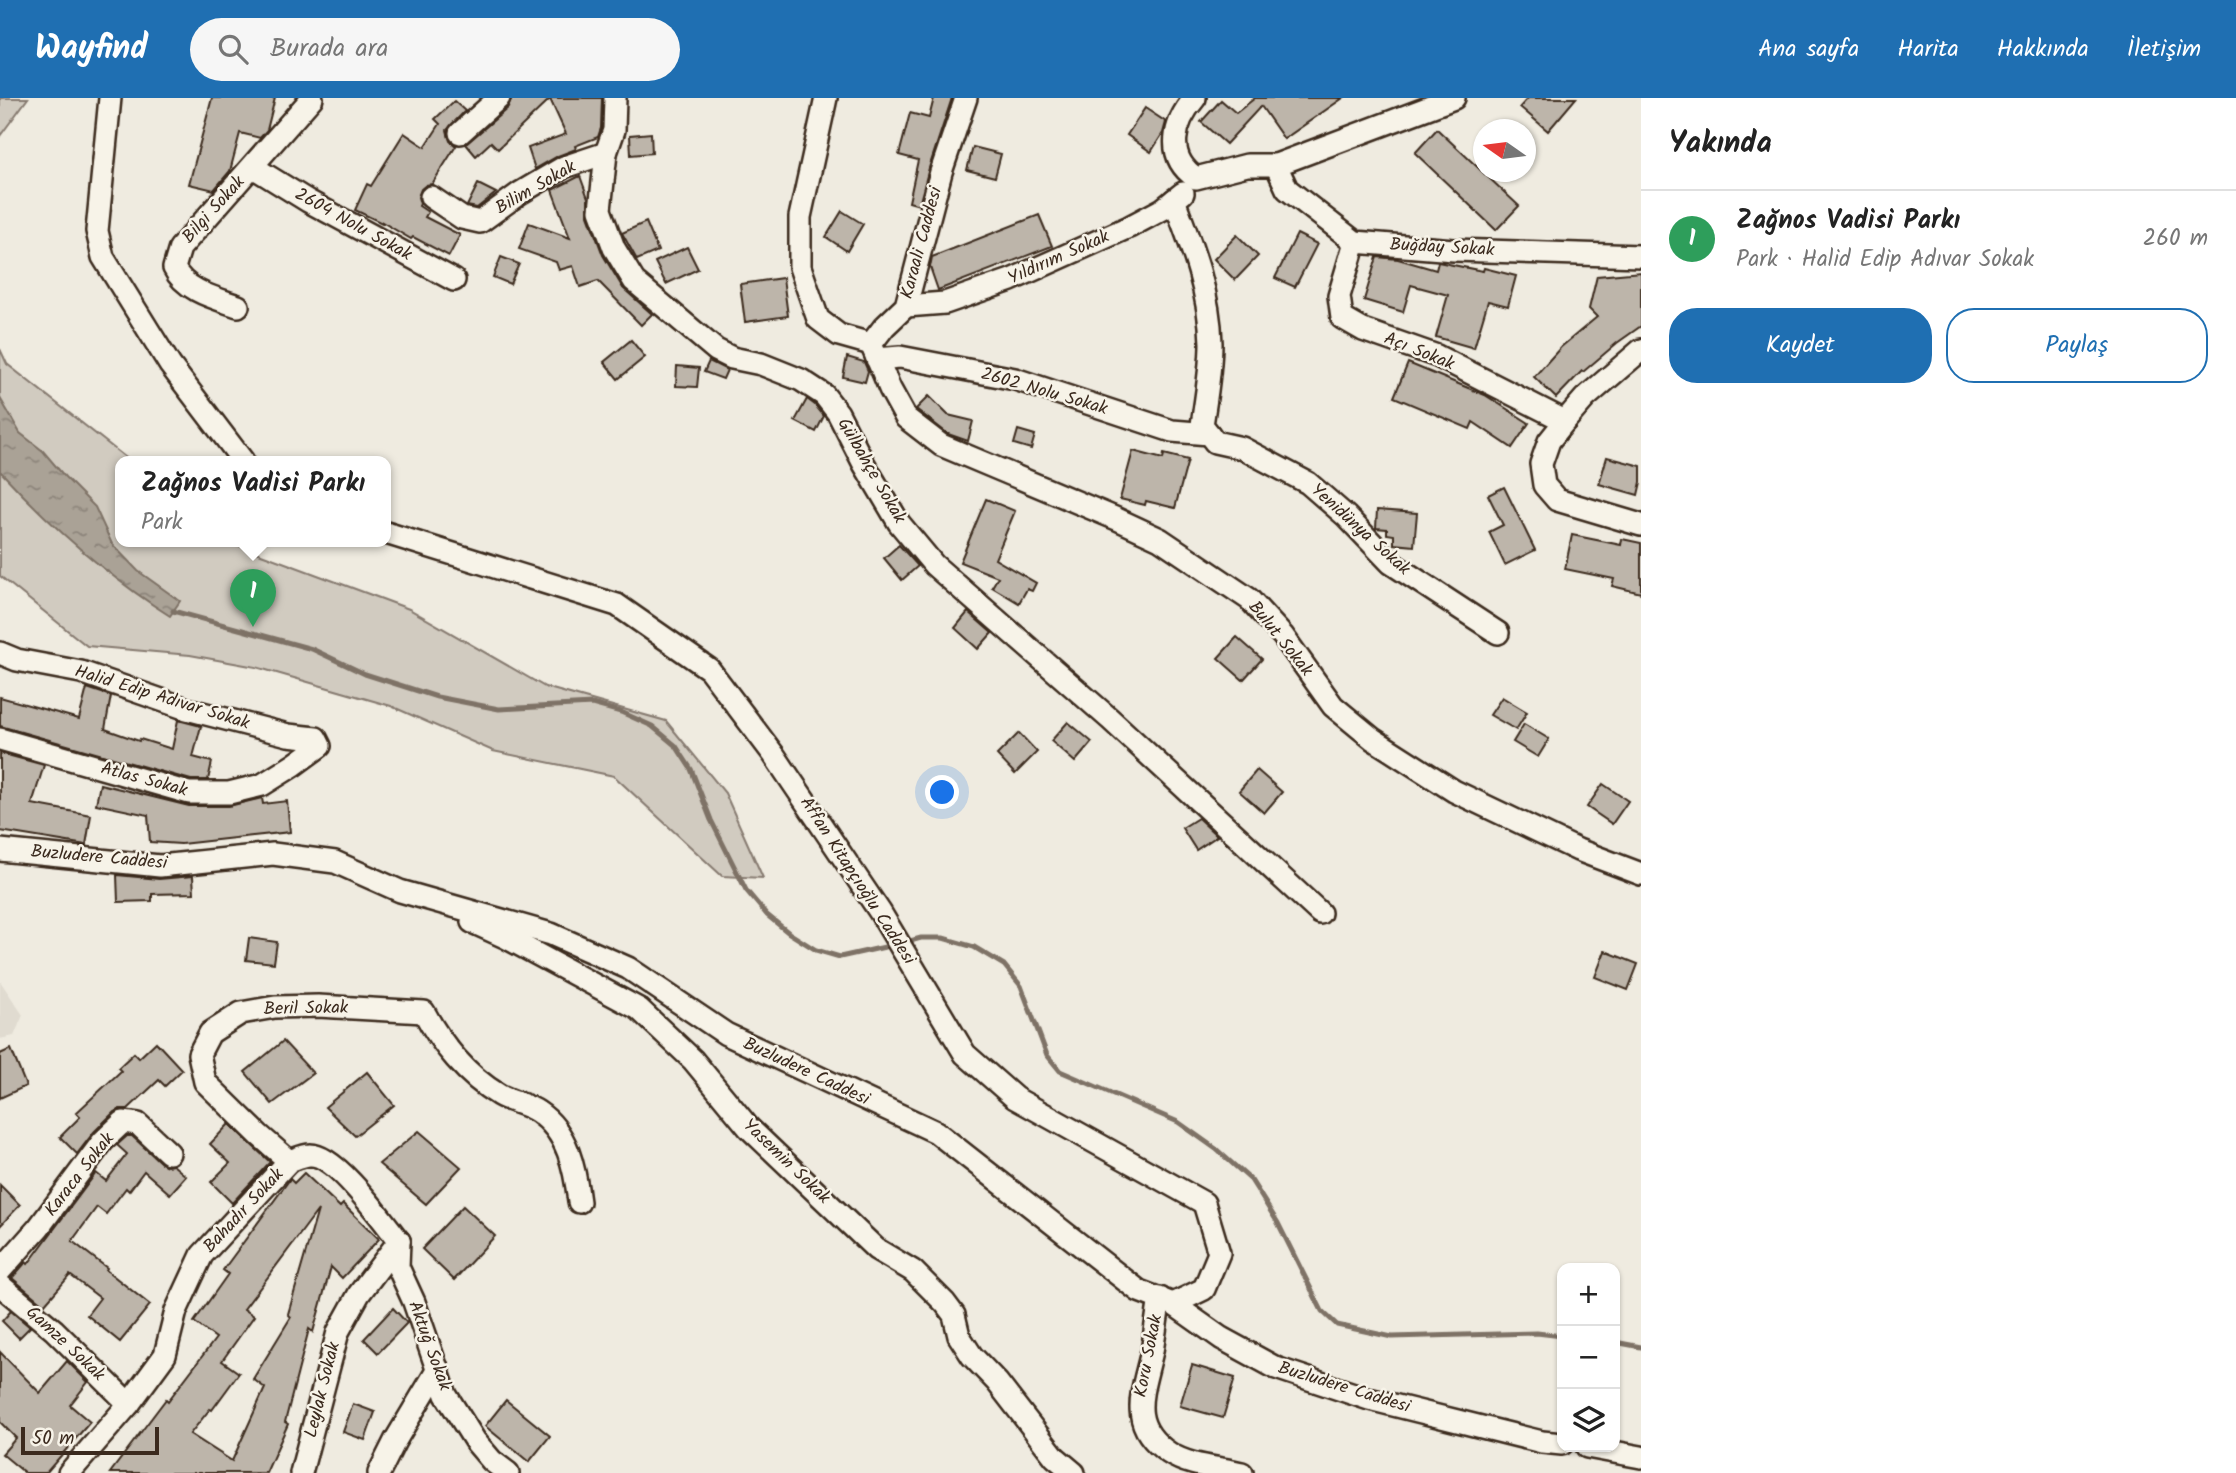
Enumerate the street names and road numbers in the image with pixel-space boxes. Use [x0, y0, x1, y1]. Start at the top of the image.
street label: Bilim Sokak [490, 153, 582, 223]
street label: Bilgi Sokak [175, 169, 253, 251]
street label: 2604 Nolu Sokak [289, 181, 417, 270]
street label: Karaali Caddesi [893, 183, 951, 302]
street label: Yıldırım Sokak [1004, 222, 1115, 293]
street label: Buğday Sokak [1389, 231, 1496, 265]
street label: Açı Sokak [1379, 325, 1459, 379]
street label: 2602 Nolu Sokak [977, 360, 1111, 424]
street label: Gülbahçe Sokak [829, 413, 913, 530]
street label: Yenidünya Sokak [1303, 477, 1417, 584]
street label: Bulut Sokak [1240, 595, 1320, 684]
street label: Halid Edip Adıvar Sokak [71, 658, 254, 739]
street label: Atlas Sokak [97, 755, 191, 806]
street label: Affan Kitapçıoğlu Caddesi [792, 791, 923, 971]
street label: Buzludere Caddesi [30, 838, 169, 878]
street label: Beril Sokak [264, 994, 349, 1024]
street label: Buzludere Caddesi [738, 1030, 875, 1114]
street label: Yasemin Sokak [735, 1112, 837, 1212]
street label: Karaca Sokak [38, 1126, 123, 1223]
street label: Bahadır Sokak [197, 1161, 292, 1260]
street label: Aktuğ Sokak [399, 1297, 459, 1396]
street label: Gamze Sokak [19, 1299, 112, 1389]
street label: Koru Sokak [1127, 1312, 1171, 1400]
street label: Leylak Sokak [297, 1338, 349, 1441]
street label: Buzludere Caddesi [1274, 1354, 1414, 1422]

